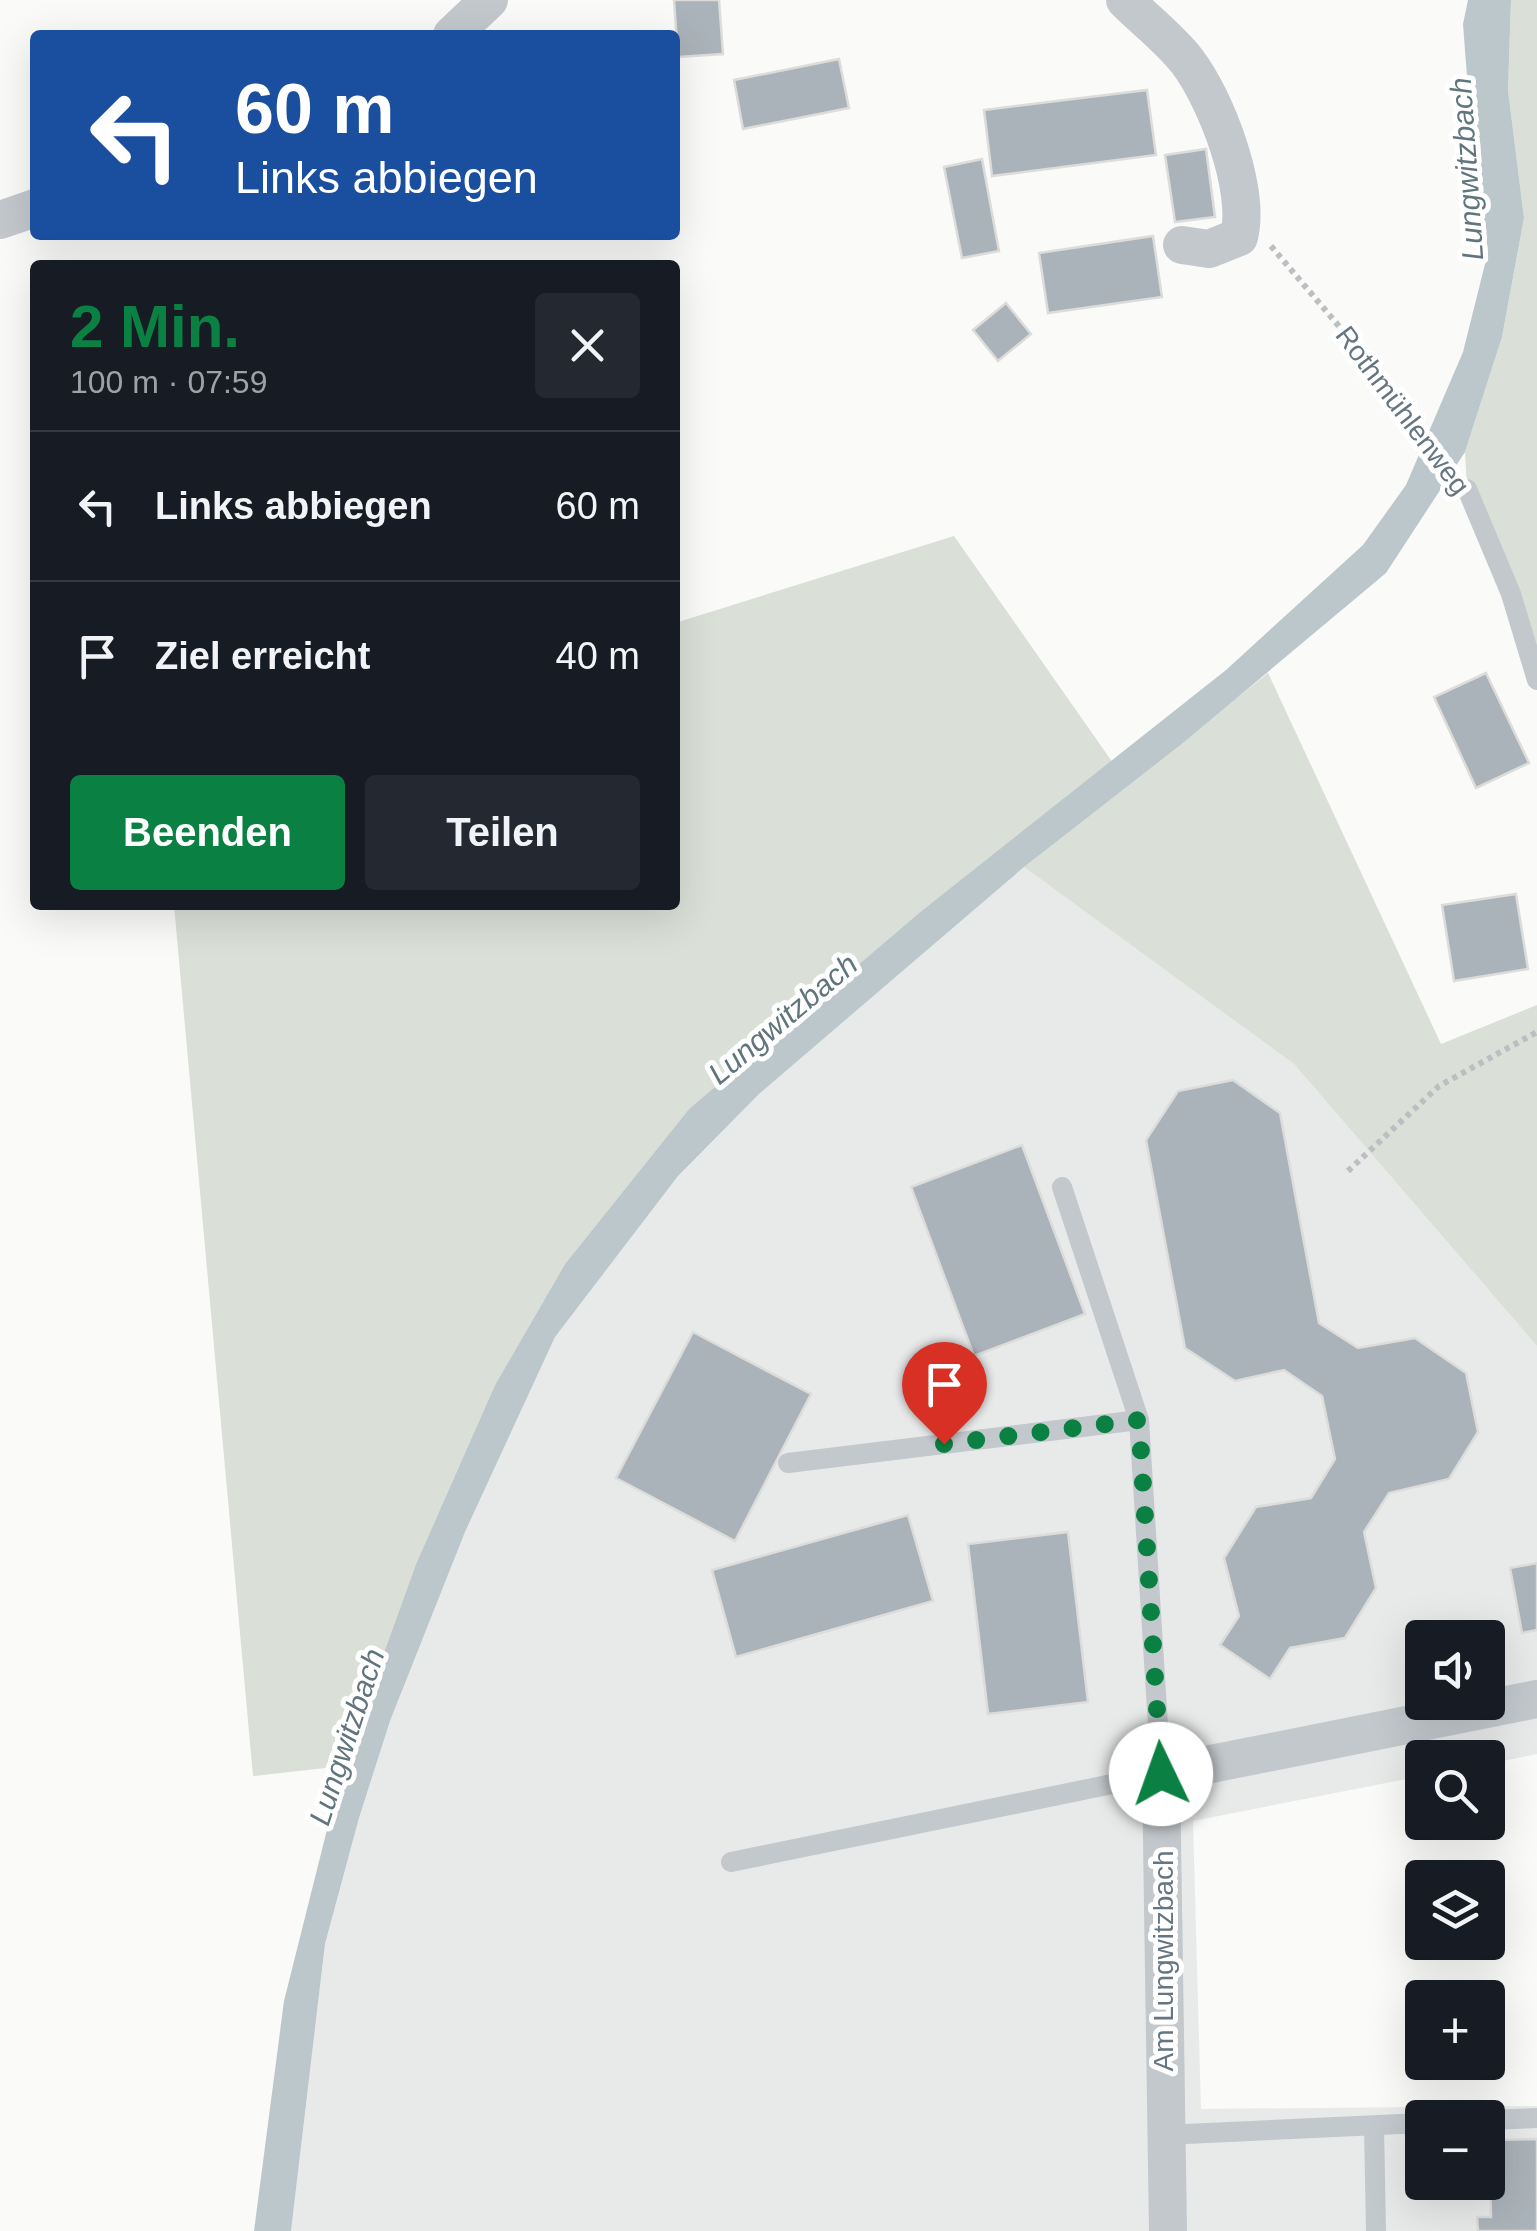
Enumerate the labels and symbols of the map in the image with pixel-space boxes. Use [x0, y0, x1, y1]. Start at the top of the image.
water label: Lungwitzbach [1444, 76, 1489, 262]
street label: Rothmühlenweg [1329, 320, 1476, 500]
water label: Lungwitzbach [702, 947, 864, 1090]
pin [902, 1342, 987, 1445]
water label: Lungwitzbach [302, 1645, 391, 1829]
position arrow [1109, 1722, 1213, 1826]
street label: Am Lungwitzbach [1148, 1850, 1179, 2072]

